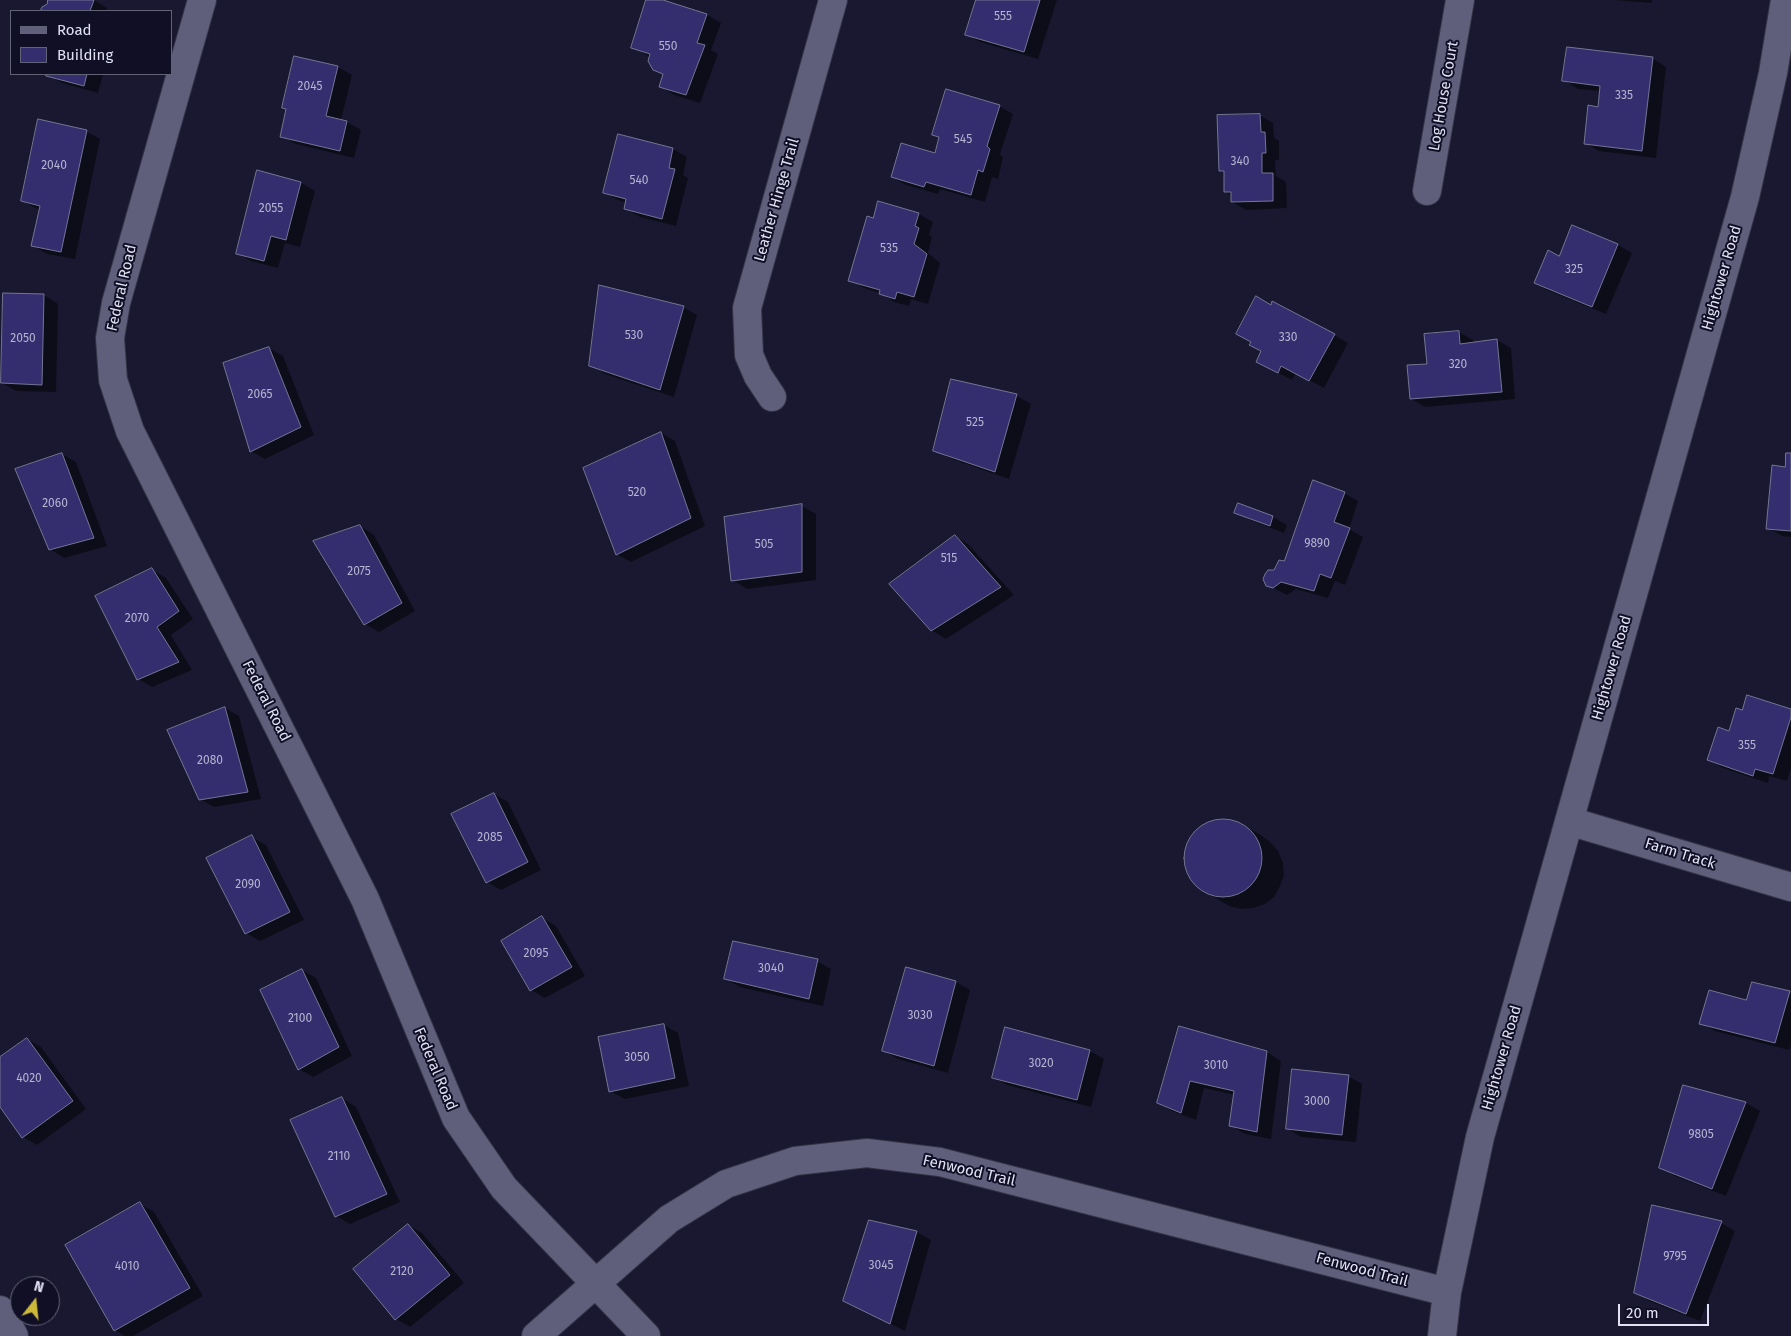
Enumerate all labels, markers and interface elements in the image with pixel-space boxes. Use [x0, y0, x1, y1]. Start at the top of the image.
legend [10, 10, 172, 75]
house number: 555 [994, 10, 1012, 24]
text: Road [57, 21, 92, 39]
house number: 550 [659, 40, 677, 54]
street label: Log House Court [1425, 40, 1463, 152]
text: Building [57, 46, 113, 64]
house number: 2045 [298, 80, 322, 94]
house number: 335 [1615, 89, 1633, 103]
house number: 545 [954, 133, 972, 147]
street label: Leather Hinge Trail [751, 136, 803, 264]
house number: 340 [1230, 155, 1250, 169]
house number: 2040 [41, 159, 67, 173]
house number: 540 [629, 174, 649, 188]
house number: 2055 [259, 202, 283, 216]
street label: Hightower Road [1698, 223, 1746, 333]
house number: 535 [880, 242, 898, 256]
street label: Federal Road [103, 243, 141, 333]
house number: 325 [1565, 263, 1583, 277]
house number: 530 [625, 329, 643, 343]
house number: 330 [1279, 331, 1297, 345]
house number: 2050 [10, 332, 36, 346]
house number: 320 [1449, 358, 1467, 372]
house number: 2065 [248, 388, 272, 402]
house number: 525 [966, 416, 984, 430]
house number: 520 [628, 486, 646, 500]
house number: 2060 [42, 497, 68, 511]
house number: 9890 [1304, 537, 1330, 551]
house number: 505 [755, 538, 773, 552]
house number: 515 [941, 552, 957, 566]
house number: 2075 [347, 565, 371, 579]
house number: 2070 [125, 612, 149, 626]
street label: Hightower Road [1588, 613, 1636, 723]
street label: Federal Road [238, 658, 294, 744]
house number: 355 [1738, 739, 1756, 753]
house number: 2080 [197, 754, 223, 768]
house number: 2085 [477, 831, 503, 845]
street label: Farm Track [1643, 835, 1717, 873]
house number: 2090 [235, 878, 261, 892]
house number: 2095 [524, 947, 548, 961]
house number: 3040 [758, 962, 784, 976]
street label: Hightower Road [1478, 1003, 1526, 1113]
house number: 3030 [907, 1009, 933, 1023]
house number: 2100 [288, 1012, 312, 1026]
street label: Federal Road [409, 1025, 461, 1113]
house number: 3050 [624, 1051, 650, 1065]
house number: 3020 [1028, 1057, 1054, 1071]
house number: 3010 [1204, 1059, 1228, 1073]
house number: 4020 [16, 1072, 42, 1086]
house number: 3000 [1304, 1095, 1330, 1109]
house number: 9805 [1688, 1128, 1714, 1142]
house number: 2110 [328, 1150, 350, 1164]
street label: Fenwood Trail [921, 1152, 1017, 1190]
street label: Fenwood Trail [1314, 1249, 1410, 1291]
house number: 9795 [1663, 1250, 1687, 1264]
house number: 3045 [869, 1259, 893, 1273]
house number: 4010 [115, 1260, 139, 1274]
house number: 2120 [390, 1265, 414, 1279]
north arrow [10, 1276, 60, 1326]
text: N [32, 1278, 46, 1297]
scale bar [1621, 1294, 1712, 1326]
text: 20 m [1626, 1304, 1659, 1322]

